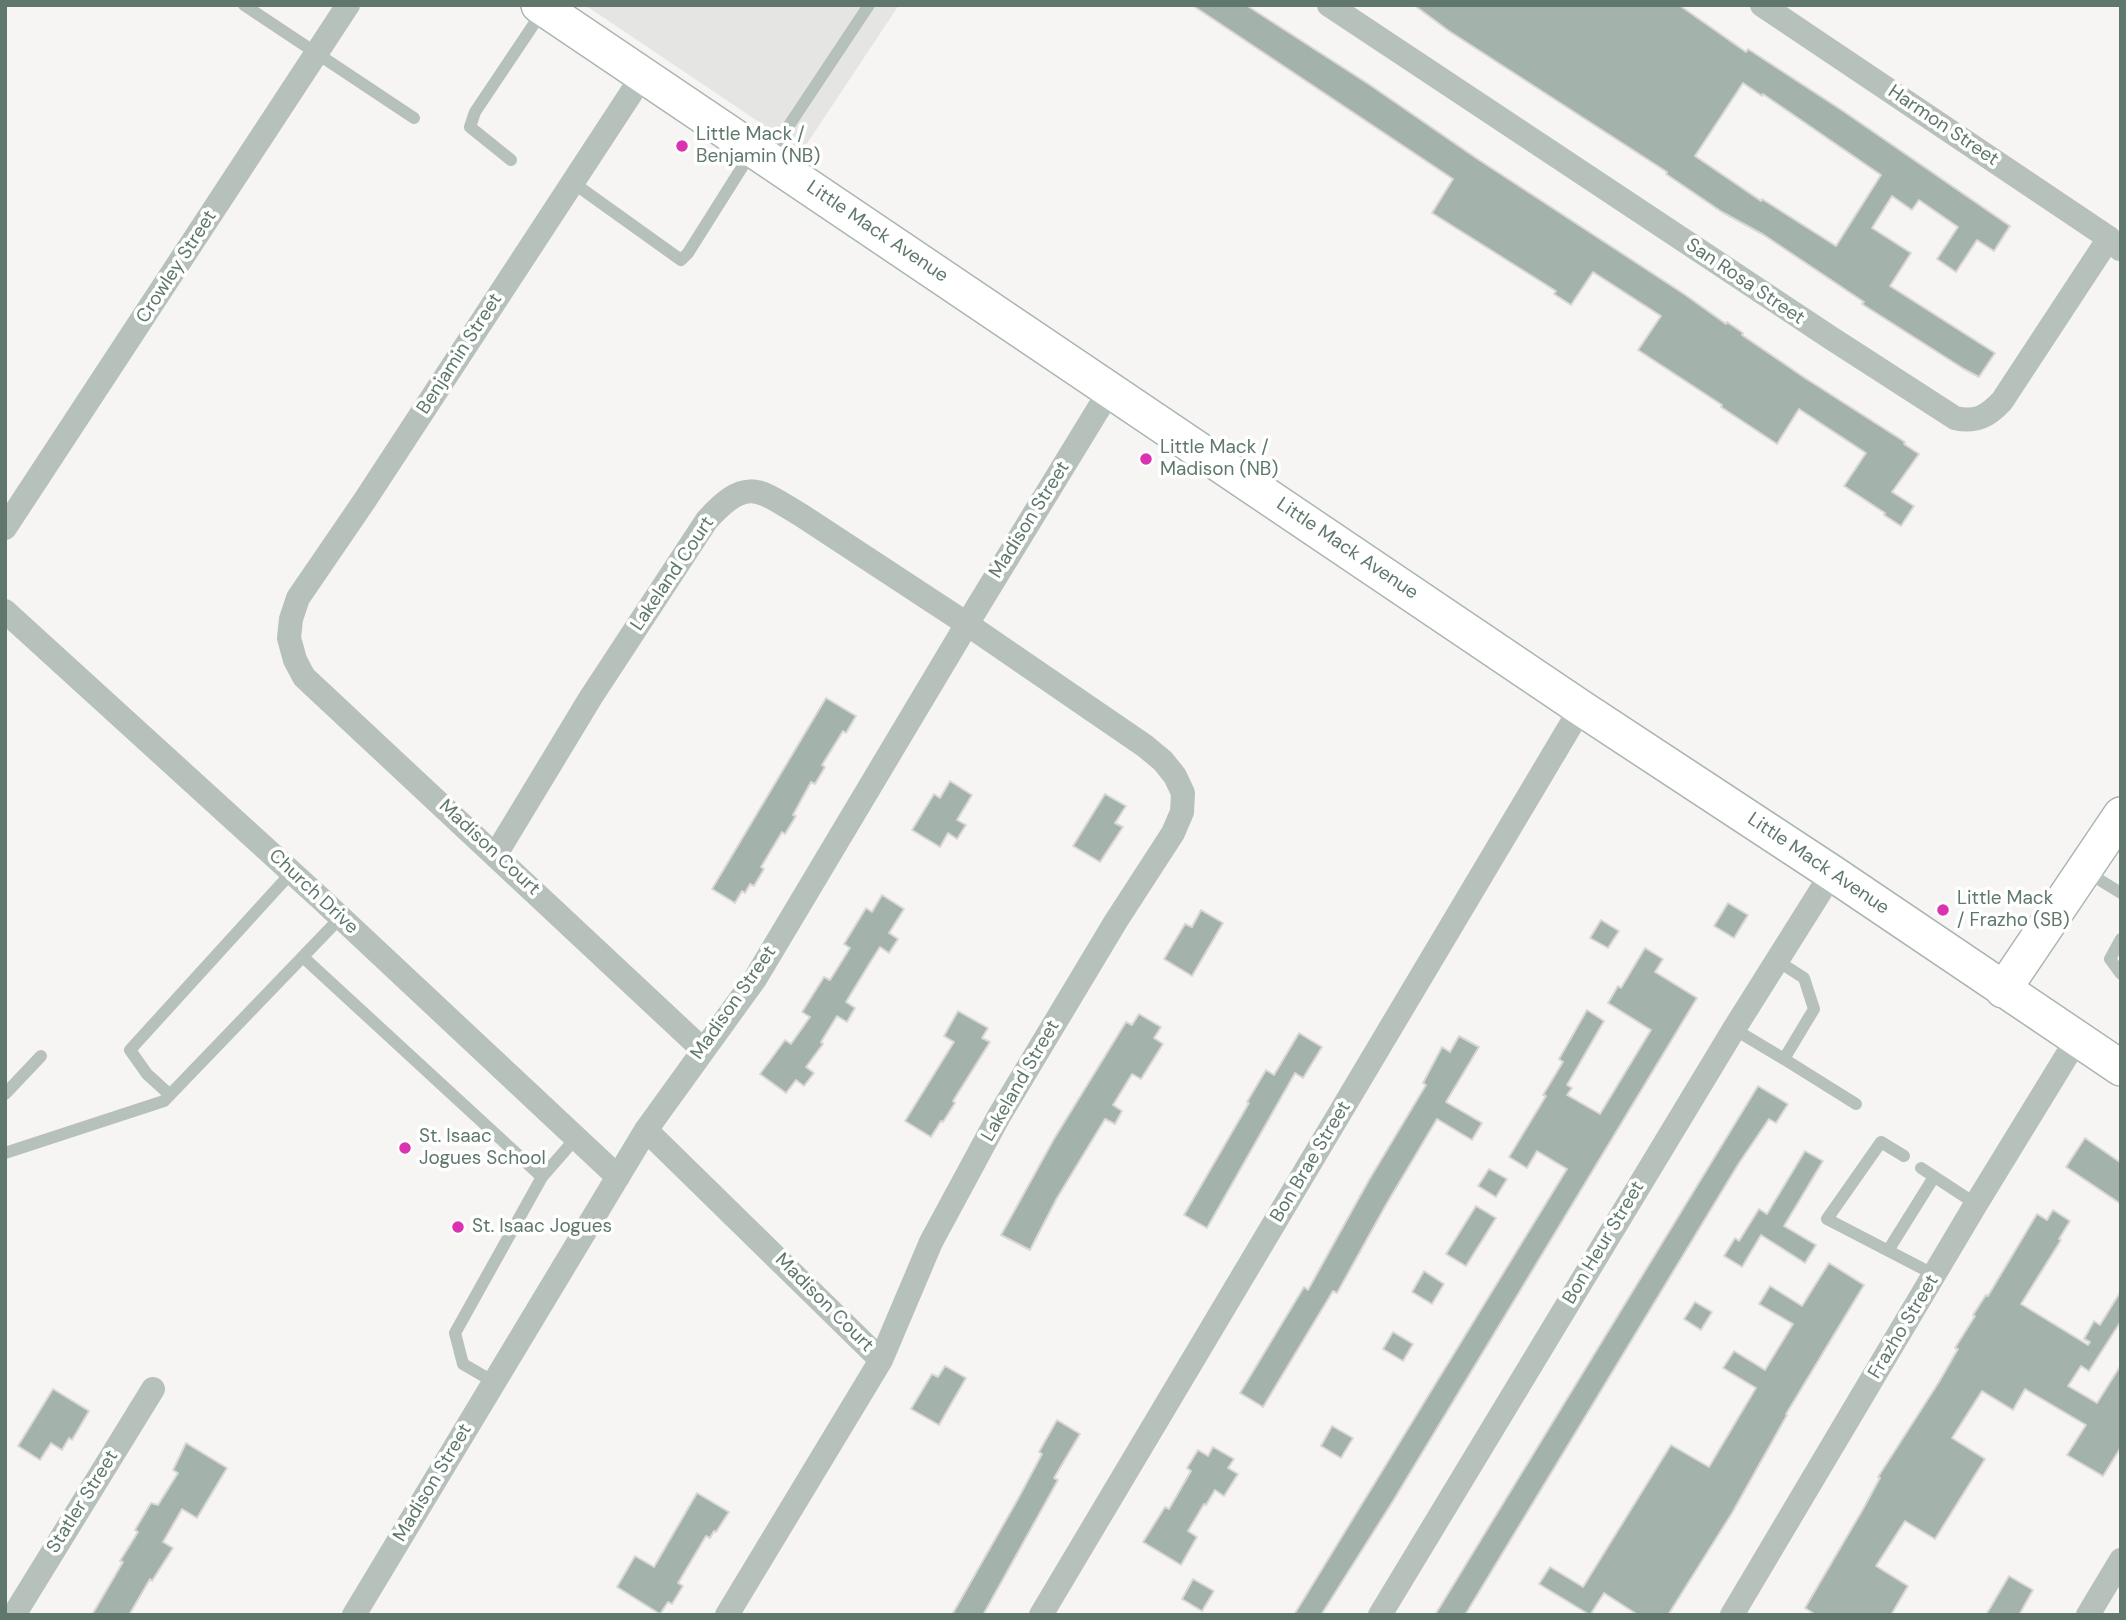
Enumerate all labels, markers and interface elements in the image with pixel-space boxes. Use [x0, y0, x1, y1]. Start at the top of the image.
street label: Harmon Street [1883, 81, 2003, 171]
place label: Little Mack / Benjamin (NB) [696, 124, 820, 168]
marker: Little Mack / Benjamin (NB) [674, 138, 690, 154]
street label: Little Mack Avenue [802, 176, 952, 288]
street label: Crowley Street [132, 206, 222, 328]
street label: San Rosa Street [1681, 234, 1809, 330]
street label: Benjamin Street [412, 289, 508, 419]
place label: Little Mack / Madison (NB) [1160, 437, 1278, 481]
marker: Little Mack / Madison (NB) [1138, 451, 1154, 467]
street label: Madison Street [985, 457, 1075, 583]
street label: Little Mack Avenue [1272, 493, 1422, 605]
street label: Lakeland Court [626, 513, 720, 635]
street label: Madison Court [434, 795, 544, 901]
street label: Little Mack Avenue [1743, 808, 1893, 920]
street label: Church Drive [264, 845, 362, 939]
place label: Little Mack / Frazho (SB) [1957, 888, 2070, 932]
marker: Little Mack / Frazho (SB) [1935, 902, 1951, 918]
street label: Madison Street [686, 942, 782, 1064]
street label: Lakeland Street [977, 1016, 1065, 1146]
street label: Bon Brae Street [1266, 1097, 1356, 1227]
place label: St. Isaac Jogues School [419, 1126, 546, 1170]
marker: St. Isaac Jogues School [397, 1140, 413, 1156]
street label: Bon Heur Street [1558, 1177, 1650, 1309]
place label: St. Isaac Jogues [472, 1216, 612, 1238]
marker: St. Isaac Jogues [450, 1219, 466, 1235]
street label: Madison Court [770, 1249, 878, 1357]
street label: Frazho Street [1864, 1271, 1944, 1383]
street label: Madison Street [389, 1420, 477, 1546]
street label: Statler Street [42, 1446, 124, 1558]

